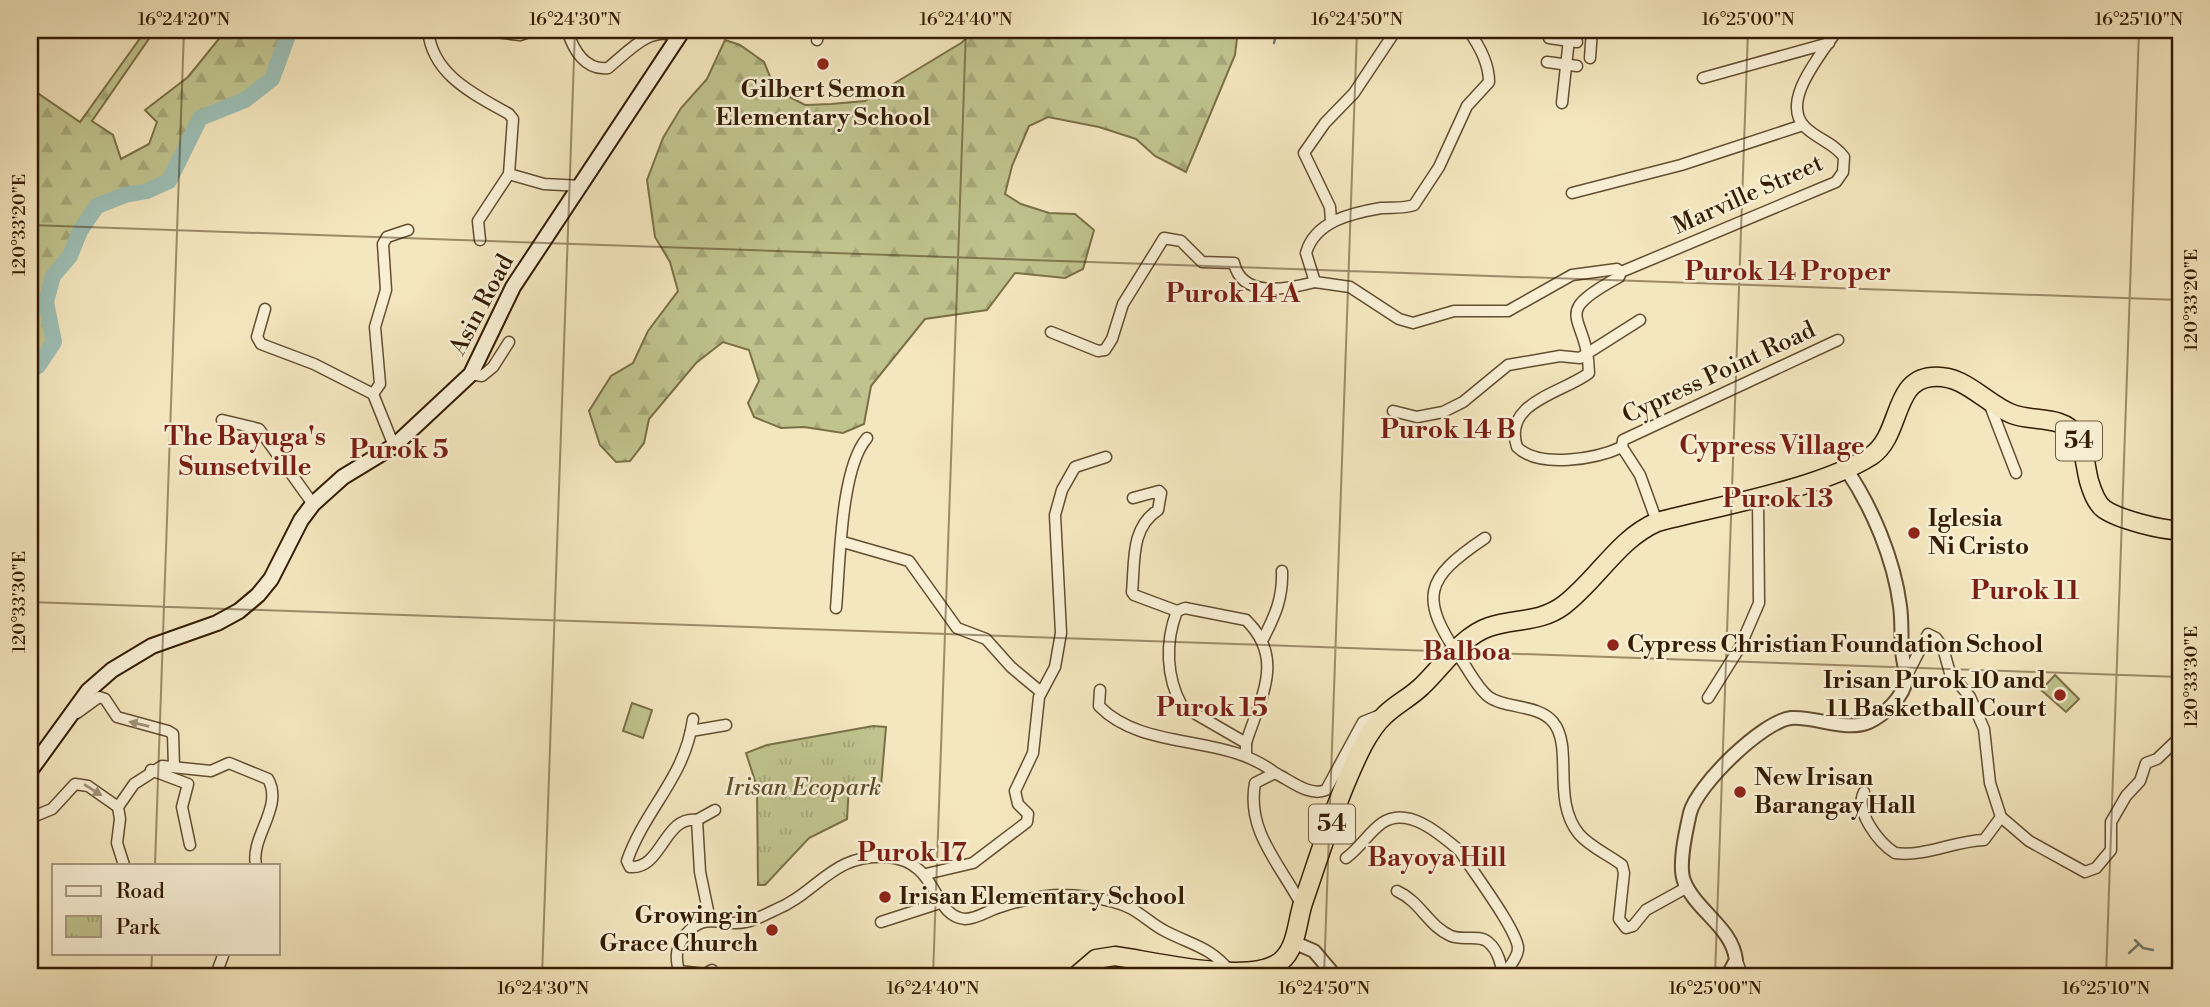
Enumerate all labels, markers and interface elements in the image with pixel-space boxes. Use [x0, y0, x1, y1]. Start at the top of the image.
text: 16°24'20"N [138, 8, 231, 31]
text: 16°24'30"N [529, 8, 622, 31]
text: 16°24'40"N [920, 8, 1013, 31]
text: 16°24'50"N [1311, 8, 1404, 31]
text: 16°25'00"N [1701, 8, 1795, 31]
text: 16°25'10"N [2095, 8, 2184, 31]
marker: Gilbert Semon Elementary School [815, 56, 831, 72]
place label: Gilbert Semon Elementary School [716, 75, 931, 133]
street label: Marville Street [1668, 148, 1828, 241]
text: 120°33'20"E [8, 174, 31, 276]
street label: Asin Road [443, 249, 521, 361]
text: 120°33'20"E [2180, 249, 2203, 351]
district label: Purok 14 Proper [1685, 256, 1891, 288]
district label: Purok 14 A [1166, 278, 1301, 310]
street label: Cypress Point Road [1618, 315, 1821, 431]
district label: Purok 14 B [1380, 414, 1516, 446]
district label: The Bayuga's Sunsetville [164, 421, 326, 483]
road number: 54 [2056, 422, 2102, 461]
district label: Cypress Village [1679, 430, 1865, 462]
district label: Purok 5 [349, 434, 449, 466]
district label: Purok 13 [1722, 483, 1834, 515]
place label: Iglesia Ni Cristo [1928, 504, 2029, 562]
marker: Iglesia Ni Cristo [1906, 525, 1922, 541]
text: 120°33'30"E [8, 551, 31, 653]
district label: Purok 11 [1971, 575, 2080, 607]
text: 120°33'30"E [2180, 626, 2203, 728]
place label: Cypress Christian Foundation School [1627, 630, 2043, 660]
district label: Balboa [1423, 636, 1512, 668]
marker: Cypress Christian Foundation School [1605, 637, 1621, 653]
place label: Irisan Purok 10 and 11 Basketball Court [1823, 666, 2046, 724]
marker: Irisan Purok 10 and 11 Basketball Court [2052, 687, 2068, 703]
district label: Purok 15 [1156, 692, 1268, 724]
one-way arrow [128, 719, 150, 730]
place label: New Irisan Barangay Hall [1754, 763, 1916, 821]
park label: Irisan Ecopark [724, 773, 881, 803]
one-way arrow [84, 783, 103, 796]
marker: New Irisan Barangay Hall [1732, 784, 1748, 800]
road number: 54 [1309, 804, 1355, 844]
district label: Purok 17 [857, 837, 967, 869]
district label: Bayoya Hill [1368, 842, 1507, 874]
legend [52, 864, 280, 954]
text: Road [116, 879, 165, 905]
place label: Irisan Elementary School [899, 882, 1185, 912]
marker: Irisan Elementary School [877, 889, 893, 905]
place label: Growing in Grace Church [599, 901, 758, 959]
text: Park [116, 915, 161, 941]
marker: Growing in Grace Church [764, 922, 780, 938]
text: 16°24'30"N [497, 977, 590, 1000]
text: 16°24'40"N [887, 977, 980, 1000]
text: 16°24'50"N [1278, 977, 1371, 1000]
text: 16°25'00"N [1668, 977, 1762, 1000]
text: 16°25'10"N [2062, 977, 2151, 1000]

